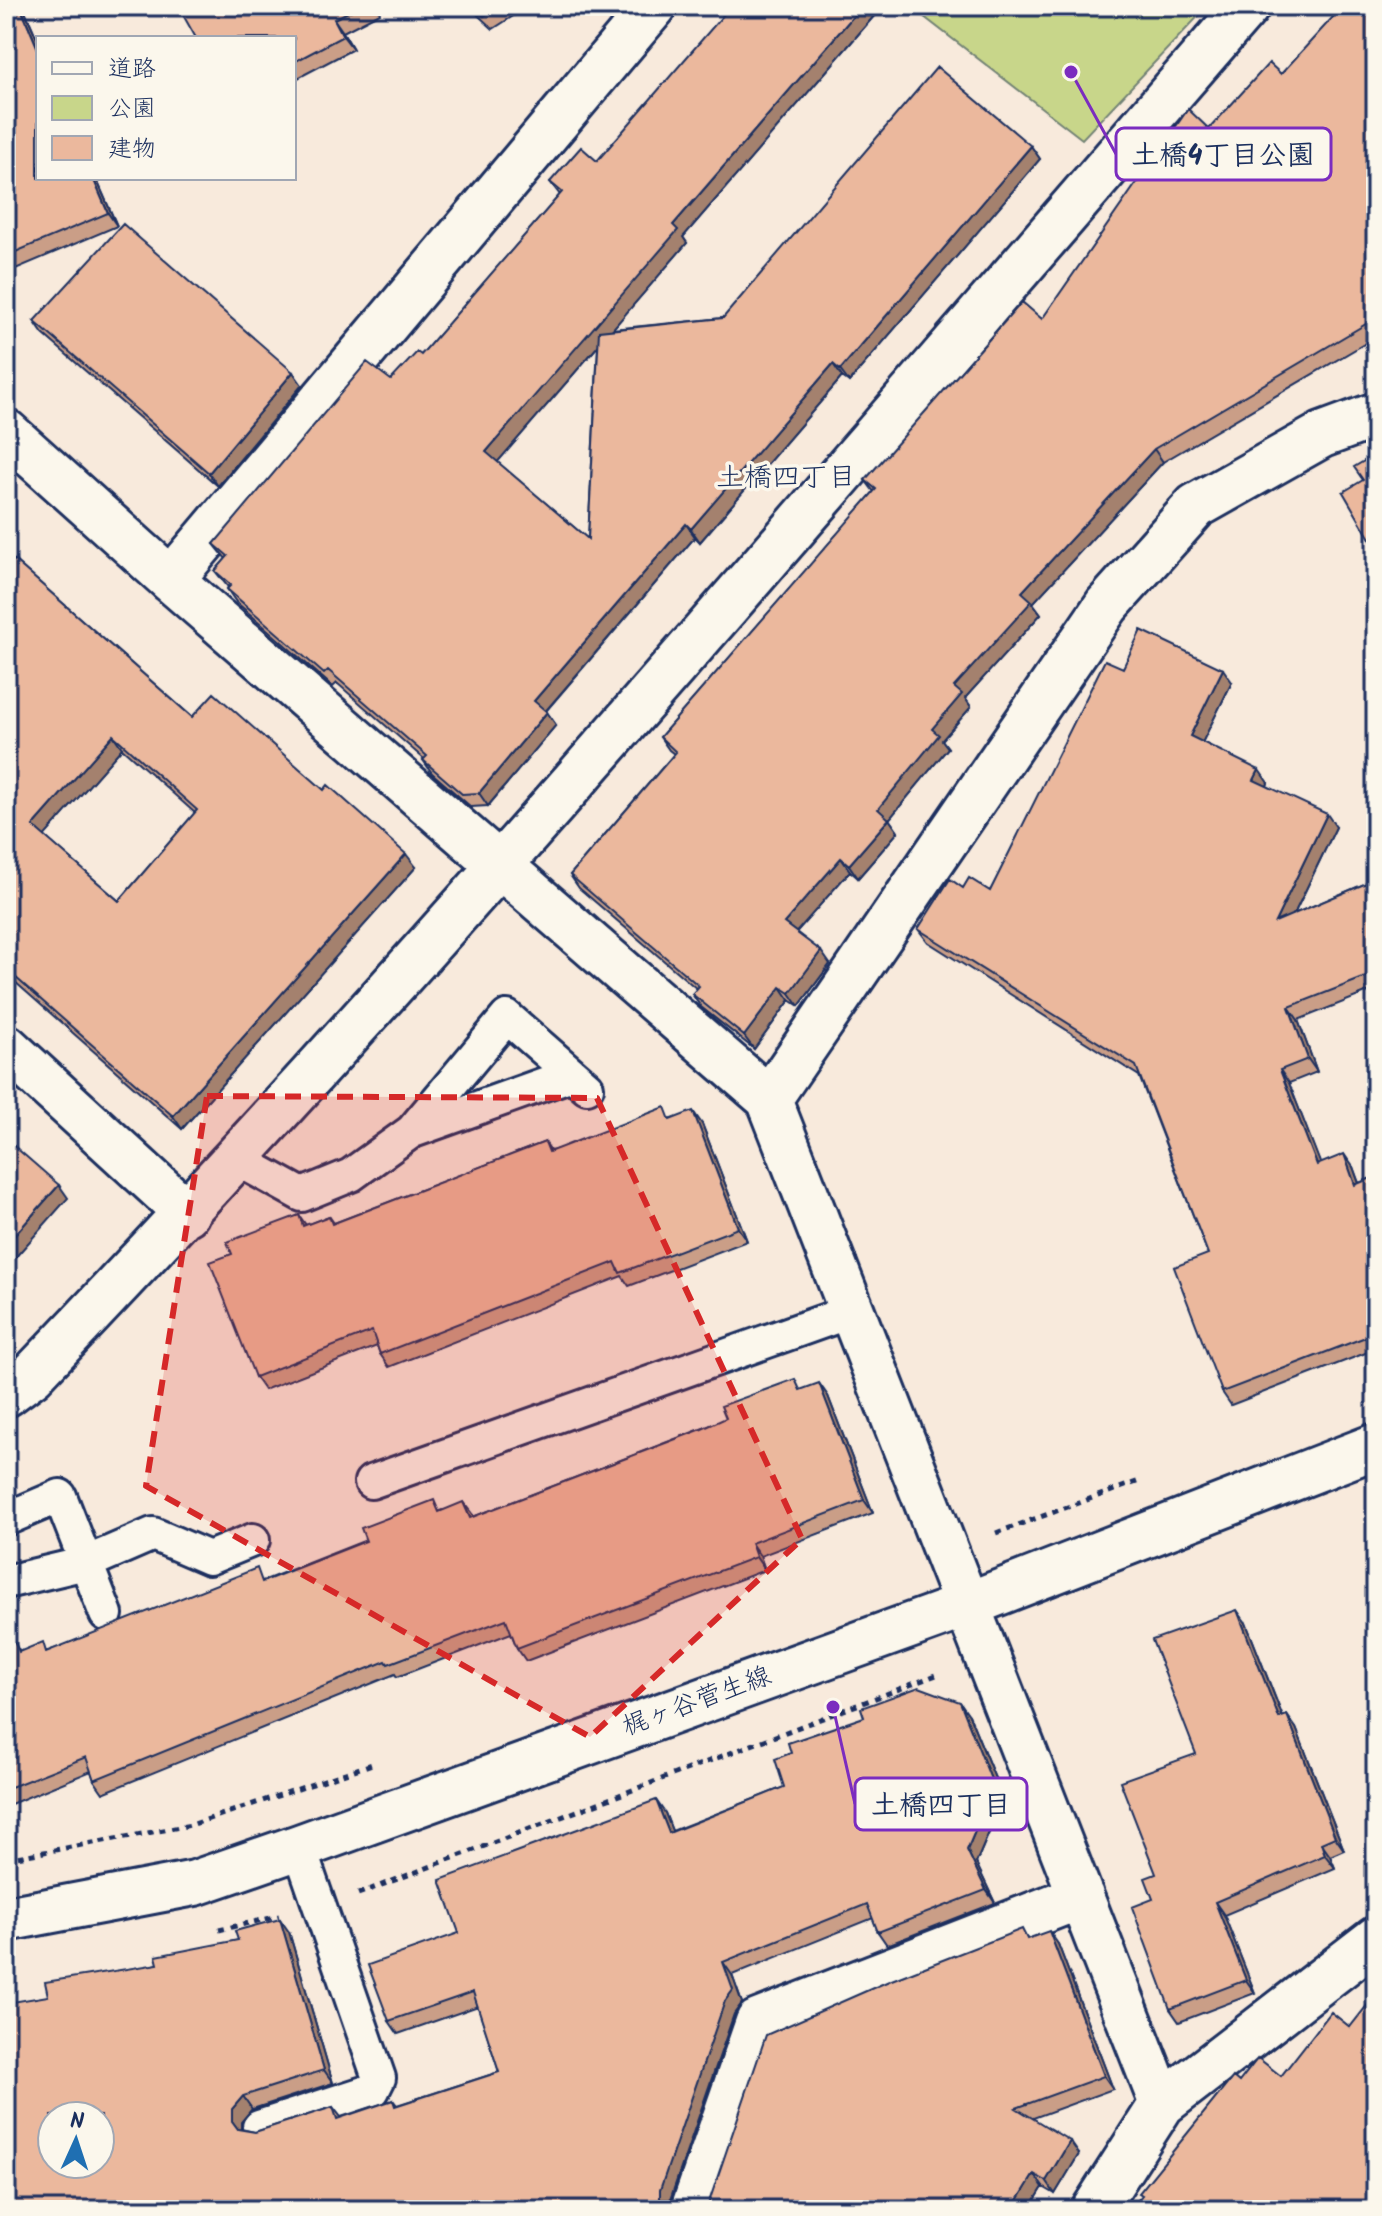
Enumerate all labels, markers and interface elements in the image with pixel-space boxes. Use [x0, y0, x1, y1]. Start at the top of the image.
legend [36, 36, 296, 180]
text: 道路 [108, 50, 156, 89]
text: 公園 [108, 90, 156, 129]
callout: 土橋4丁目公園 [1116, 128, 1331, 180]
text: 建物 [108, 130, 156, 169]
text: 土橋4丁目公園 [1131, 134, 1315, 179]
district label: 土橋四丁目 [716, 456, 856, 501]
street label: 梶ヶ谷菅生線 [617, 1656, 777, 1748]
callout: 土橋四丁目 [855, 1778, 1027, 1830]
text: 土橋四丁目 [871, 1784, 1011, 1829]
north arrow [36, 2100, 116, 2180]
text: N [69, 2105, 85, 2140]

